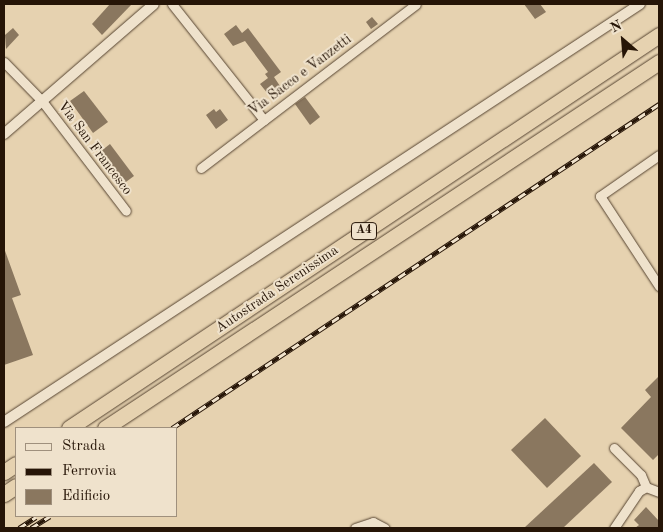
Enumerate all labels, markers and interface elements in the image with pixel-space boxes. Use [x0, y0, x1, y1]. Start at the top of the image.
north arrow [598, 15, 648, 65]
text: N [608, 18, 624, 35]
street label: Via Sacco e Vanzetti [245, 31, 355, 119]
street label: Via San Francesco [54, 98, 136, 198]
road number: A4 [350, 222, 378, 240]
street label: Autostrada Serenissima [212, 242, 342, 336]
legend [15, 427, 178, 517]
text: Strada [62, 439, 105, 454]
text: Ferrovia [62, 464, 116, 479]
text: Edificio [62, 489, 110, 504]

